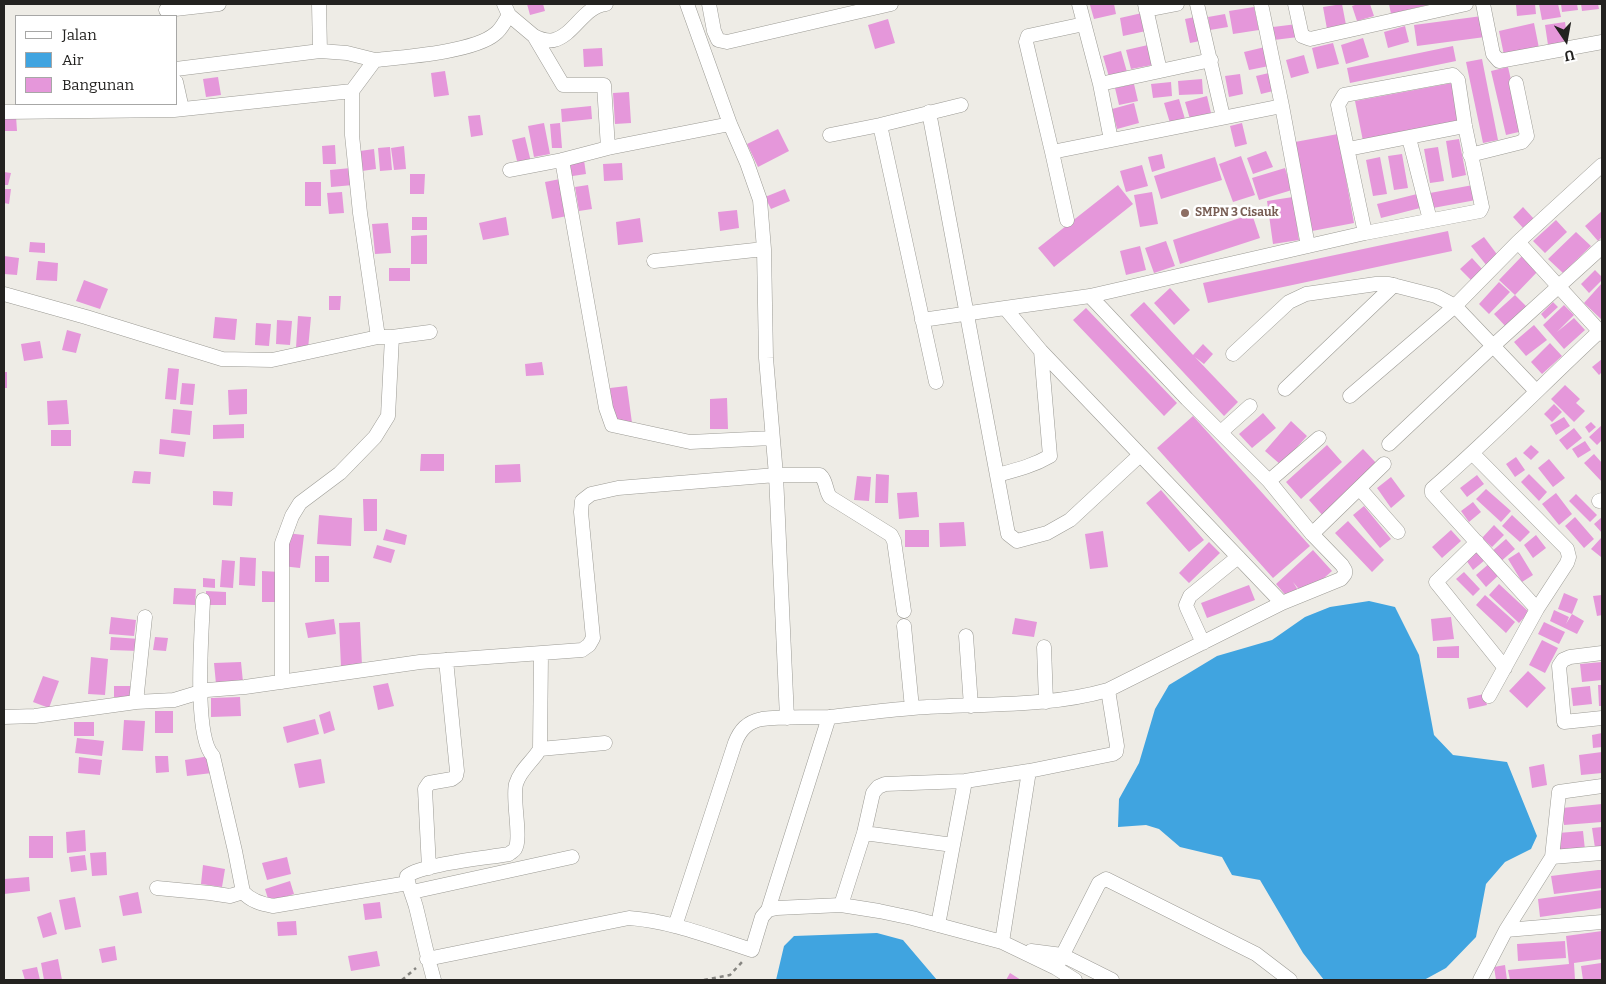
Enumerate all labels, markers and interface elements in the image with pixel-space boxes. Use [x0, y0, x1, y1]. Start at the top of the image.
legend [15, 15, 178, 105]
north arrow [1541, 15, 1591, 65]
text: Jalan [62, 26, 97, 44]
text: U [1562, 46, 1576, 65]
text: Air [62, 51, 83, 69]
text: Bangunan [62, 76, 134, 94]
place label: SMPN 3 Cisauk [1195, 206, 1279, 220]
marker: SMPN 3 Cisauk [1179, 207, 1191, 219]

